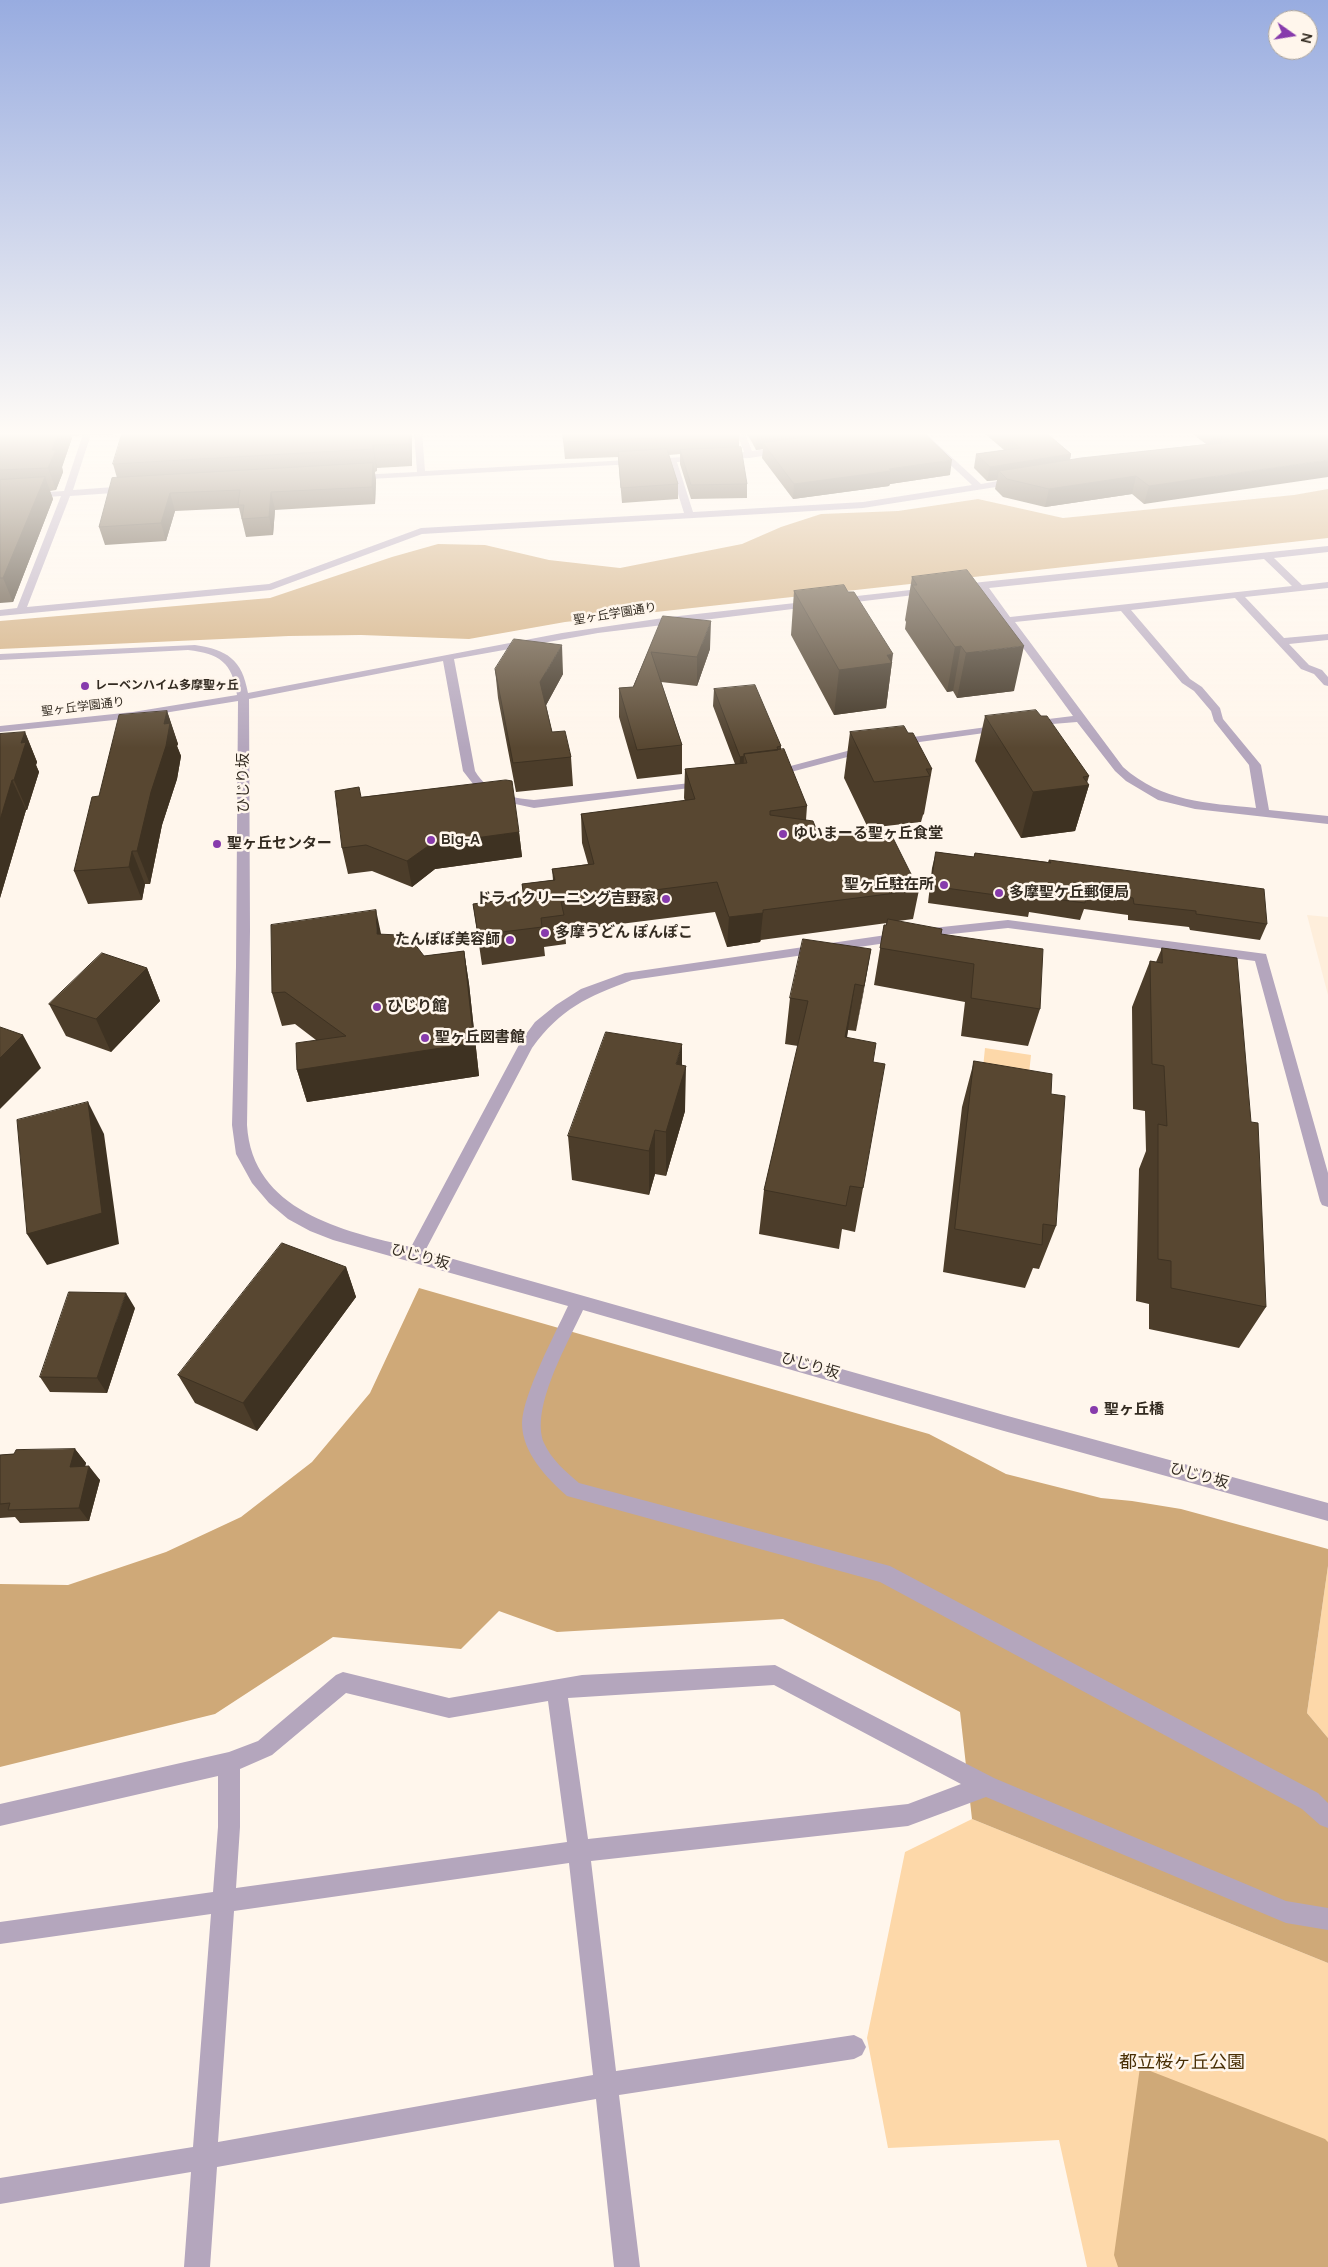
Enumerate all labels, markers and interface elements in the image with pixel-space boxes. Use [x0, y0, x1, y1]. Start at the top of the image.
north arrow [1268, 10, 1318, 60]
text: N [1297, 31, 1318, 45]
street label: 聖ヶ丘学園通り [572, 600, 658, 628]
place label: レーベンハイム多摩聖ヶ丘 [95, 679, 239, 693]
marker: レーベンハイム多摩聖ヶ丘 [79, 680, 91, 692]
street label: 聖ヶ丘学園通り [40, 695, 126, 719]
street label: ひじり坂 [235, 753, 253, 813]
place label: ゆいまーる聖ヶ丘食堂 [793, 825, 943, 843]
marker: ゆいまーる聖ヶ丘食堂 [777, 828, 789, 840]
place label: Big-A [441, 831, 480, 849]
marker: Big-A [425, 834, 437, 846]
place label: 聖ヶ丘センター [227, 835, 332, 853]
marker: 聖ヶ丘センター [211, 838, 223, 850]
place label: 聖ヶ丘駐在所 [844, 876, 934, 894]
marker: 聖ヶ丘駐在所 [938, 879, 950, 891]
place label: 多摩聖ケ丘郵便局 [1009, 884, 1129, 902]
marker: 多摩聖ケ丘郵便局 [993, 887, 1005, 899]
place label: ドライクリーニング吉野家 [476, 890, 656, 908]
marker: ドライクリーニング吉野家 [660, 893, 672, 905]
place label: 多摩うどん ぽんぽこ [555, 924, 693, 942]
marker: 多摩うどん ぽんぽこ [539, 927, 551, 939]
place label: たんぽぽ美容師 [395, 931, 500, 949]
marker: たんぽぽ美容師 [504, 934, 516, 946]
place label: ひじり館 [387, 998, 447, 1016]
marker: ひじり館 [371, 1001, 383, 1013]
place label: 聖ヶ丘図書館 [435, 1029, 525, 1047]
marker: 聖ヶ丘図書館 [419, 1032, 431, 1044]
street label: ひじり坂 [389, 1241, 451, 1273]
street label: ひじり坂 [779, 1349, 841, 1383]
place label: 聖ヶ丘橋 [1104, 1401, 1164, 1419]
marker: 聖ヶ丘橋 [1088, 1404, 1100, 1416]
street label: ひじり坂 [1168, 1460, 1230, 1492]
park label: 都立桜ヶ丘公園 [1119, 2052, 1245, 2074]

